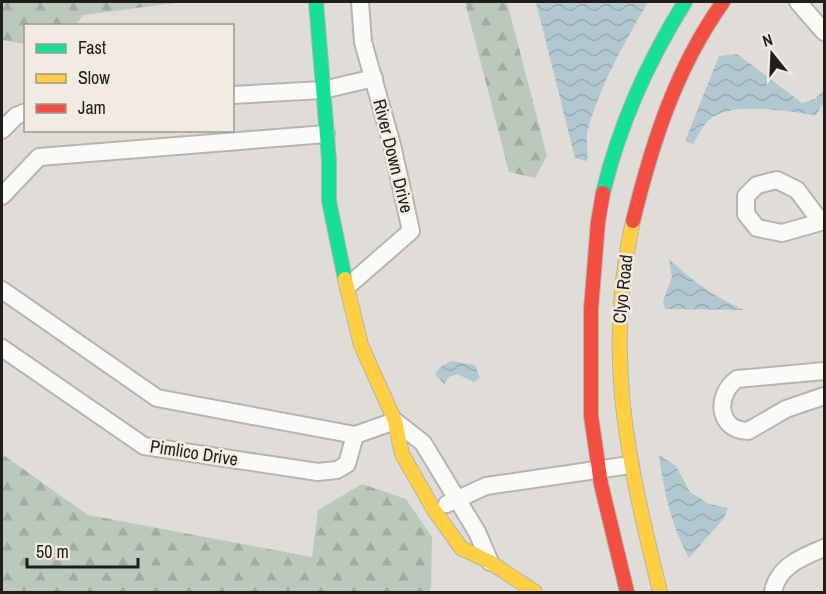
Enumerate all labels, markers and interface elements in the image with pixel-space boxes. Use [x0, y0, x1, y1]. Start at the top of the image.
legend [24, 24, 234, 132]
north arrow [742, 24, 802, 84]
text: N [759, 28, 775, 52]
text: Fast [78, 35, 106, 60]
text: Slow [78, 65, 110, 90]
text: Jam [78, 95, 106, 120]
street label: River Down Drive [367, 96, 420, 215]
street label: Clyo Road [606, 253, 639, 325]
street label: Pimlico Drive [148, 433, 240, 472]
scale bar [27, 531, 138, 569]
text: 50 m [36, 539, 69, 564]

